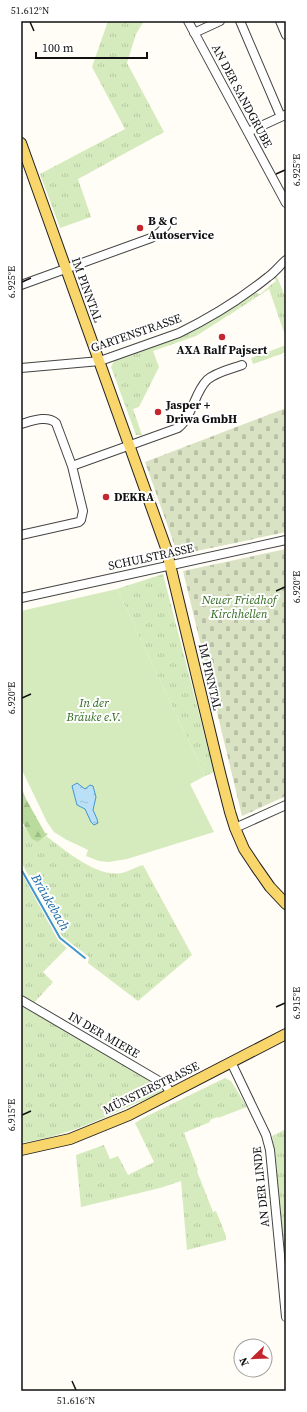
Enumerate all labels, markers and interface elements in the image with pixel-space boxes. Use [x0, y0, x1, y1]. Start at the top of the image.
text: 51.612°N [11, 4, 49, 17]
scale bar [36, 34, 147, 60]
text: 100 m [42, 40, 74, 56]
street label: AN DER SANDGRUBE [208, 41, 276, 151]
text: 6.925°E [290, 154, 303, 186]
place label: B & C Autoservice [148, 213, 214, 243]
marker: B & C Autoservice [135, 223, 145, 233]
street label: IM PINNTAL [68, 255, 106, 325]
text: 6.925°E [5, 266, 18, 298]
street label: GARTENSTRASSE [88, 310, 184, 356]
marker: AXA Ralf Pajsert [217, 332, 227, 342]
place label: AXA Ralf Pajsert [177, 342, 268, 358]
place label: Jasper + Driwa GmbH [165, 397, 237, 427]
marker: Jasper + Driwa GmbH [153, 407, 163, 417]
place label: DEKRA [114, 489, 154, 505]
marker: DEKRA [101, 492, 111, 502]
street label: SCHULSTRASSE [107, 540, 195, 574]
text: 6.920°E [290, 571, 303, 603]
park label: Neuer Friedhof Kirchhellen [201, 592, 279, 622]
street label: IM PINNTAL [194, 642, 226, 712]
text: 6.920°E [5, 682, 18, 714]
park label: In der Bräuke e.V. [66, 695, 121, 725]
water label: Bräukebach [27, 870, 74, 934]
text: 6.915°E [290, 987, 303, 1019]
street label: IN DER MIERE [66, 1008, 142, 1062]
street label: MÜNSTERSTRASSE [100, 1058, 202, 1118]
text: 6.915°E [5, 1099, 18, 1131]
street label: AN DER LINDE [249, 1146, 273, 1228]
north arrow [233, 1338, 273, 1378]
text: N [236, 1355, 253, 1368]
text: 51.616°N [57, 1394, 95, 1407]

